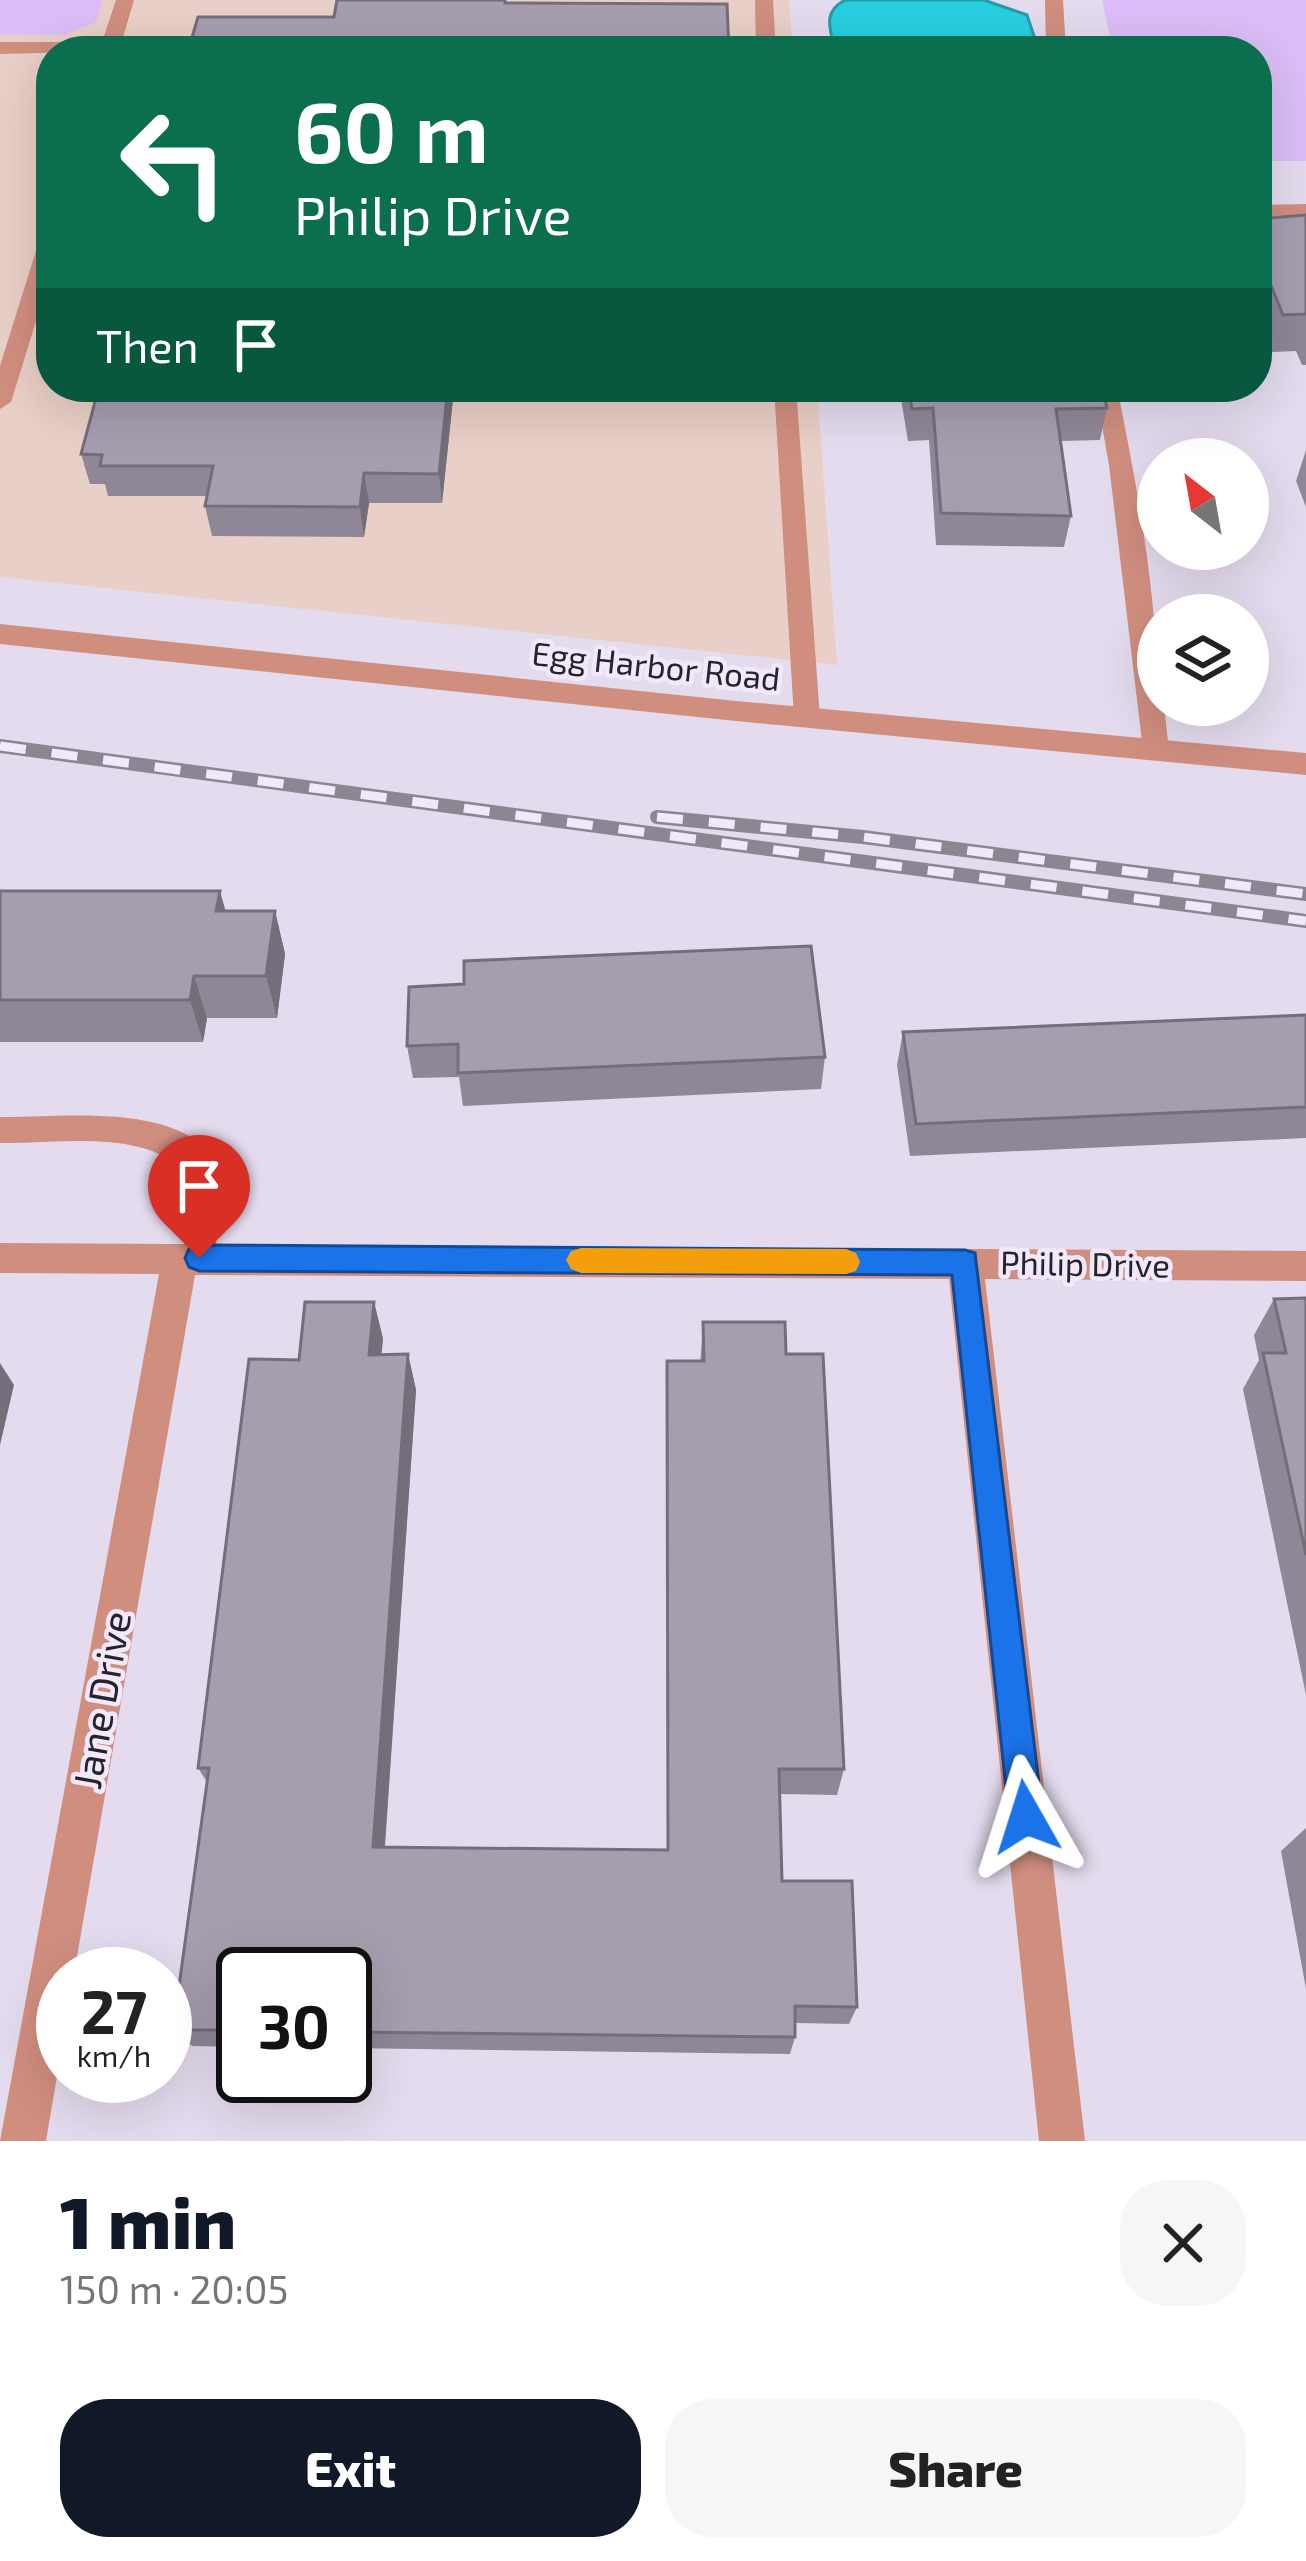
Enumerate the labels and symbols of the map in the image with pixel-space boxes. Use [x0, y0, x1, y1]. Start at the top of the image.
north arrow [1137, 438, 1269, 570]
street label: Egg Harbor Road [530, 632, 782, 698]
pin [148, 1135, 250, 1258]
street label: Philip Drive [1000, 1242, 1170, 1284]
street label: Jane Drive [62, 1607, 139, 1792]
position arrow [963, 1754, 1089, 1880]
speed limit sign: 30 [216, 1947, 372, 2103]

